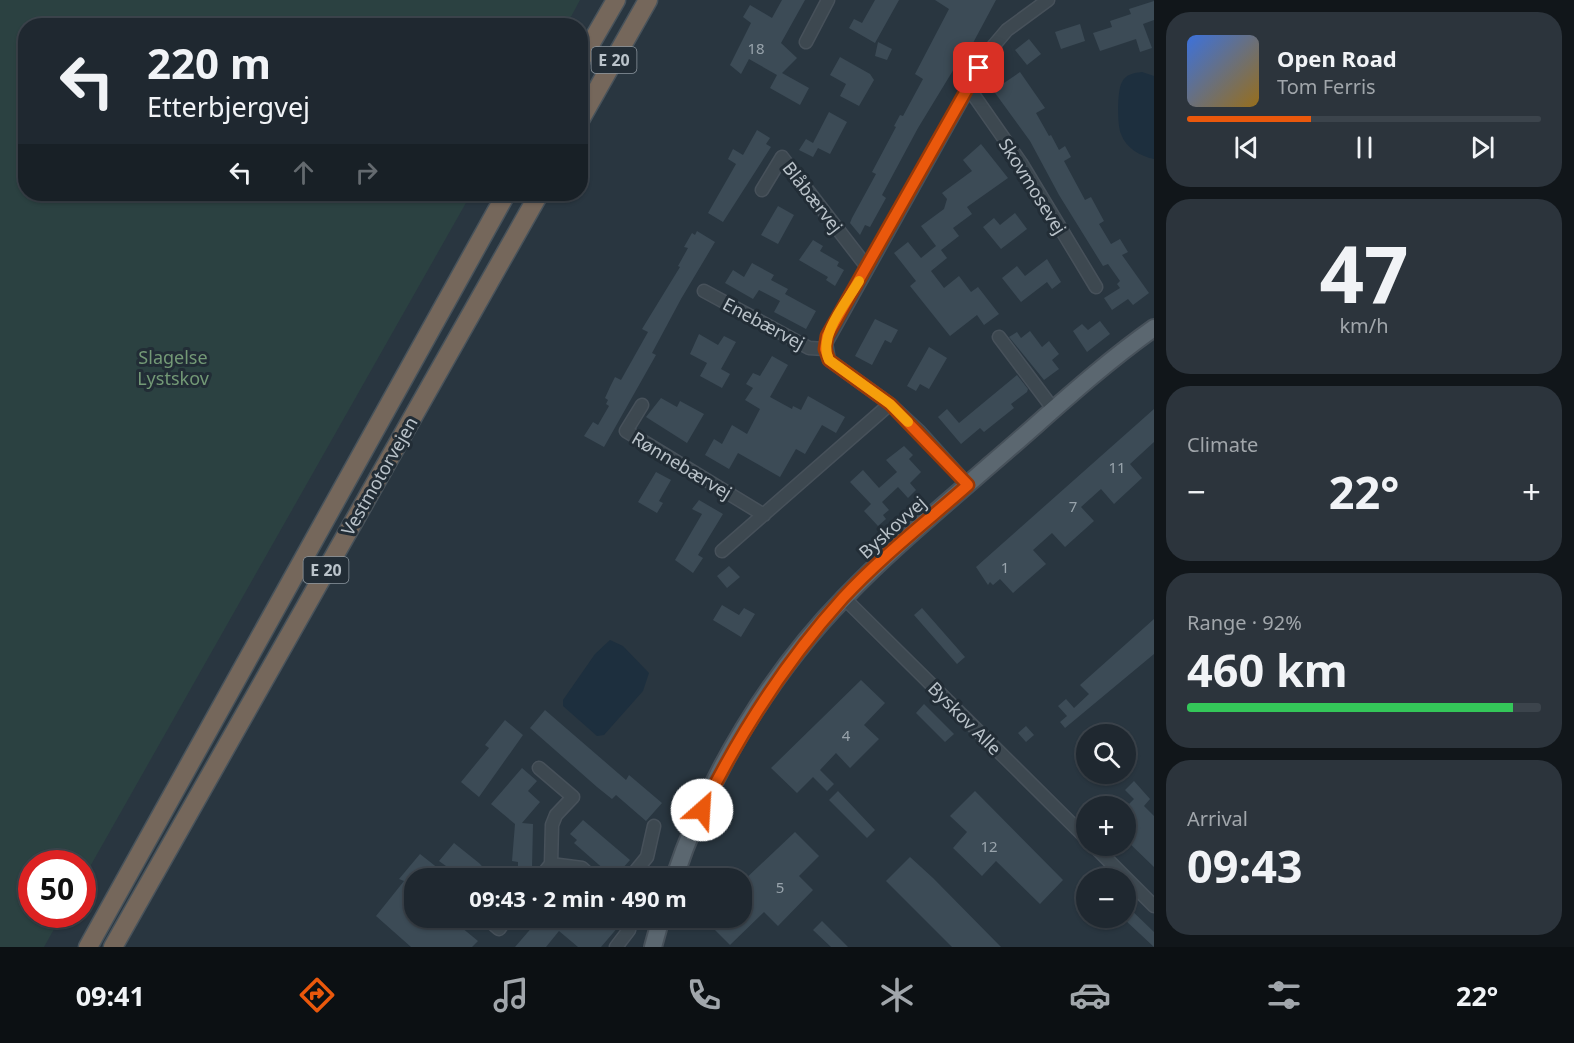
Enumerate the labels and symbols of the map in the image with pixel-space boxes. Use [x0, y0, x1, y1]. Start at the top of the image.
house number: 18 [747, 38, 765, 58]
pin [953, 42, 1004, 93]
road number: E 20 [592, 47, 636, 73]
street label: Skovmosevej [994, 133, 1072, 239]
street label: Blåbærvej [778, 156, 848, 238]
street label: Enebærvej [719, 291, 809, 355]
park label: Slagelse Lystskov [137, 345, 210, 390]
street label: Vestmotorvejen [335, 412, 423, 540]
street label: Rønnebærvej [628, 426, 736, 504]
house number: 11 [1108, 457, 1126, 477]
street label: Byskovvej [853, 490, 931, 564]
house number: 7 [1069, 496, 1077, 516]
road number: E 20 [304, 557, 348, 583]
house number: 1 [1001, 557, 1009, 577]
street label: Byskov Alle [923, 676, 1007, 760]
house number: 4 [842, 725, 851, 745]
position arrow [670, 778, 734, 842]
house number: 12 [980, 836, 998, 856]
speed limit sign: 50 [18, 850, 96, 928]
house number: 5 [776, 877, 784, 897]

